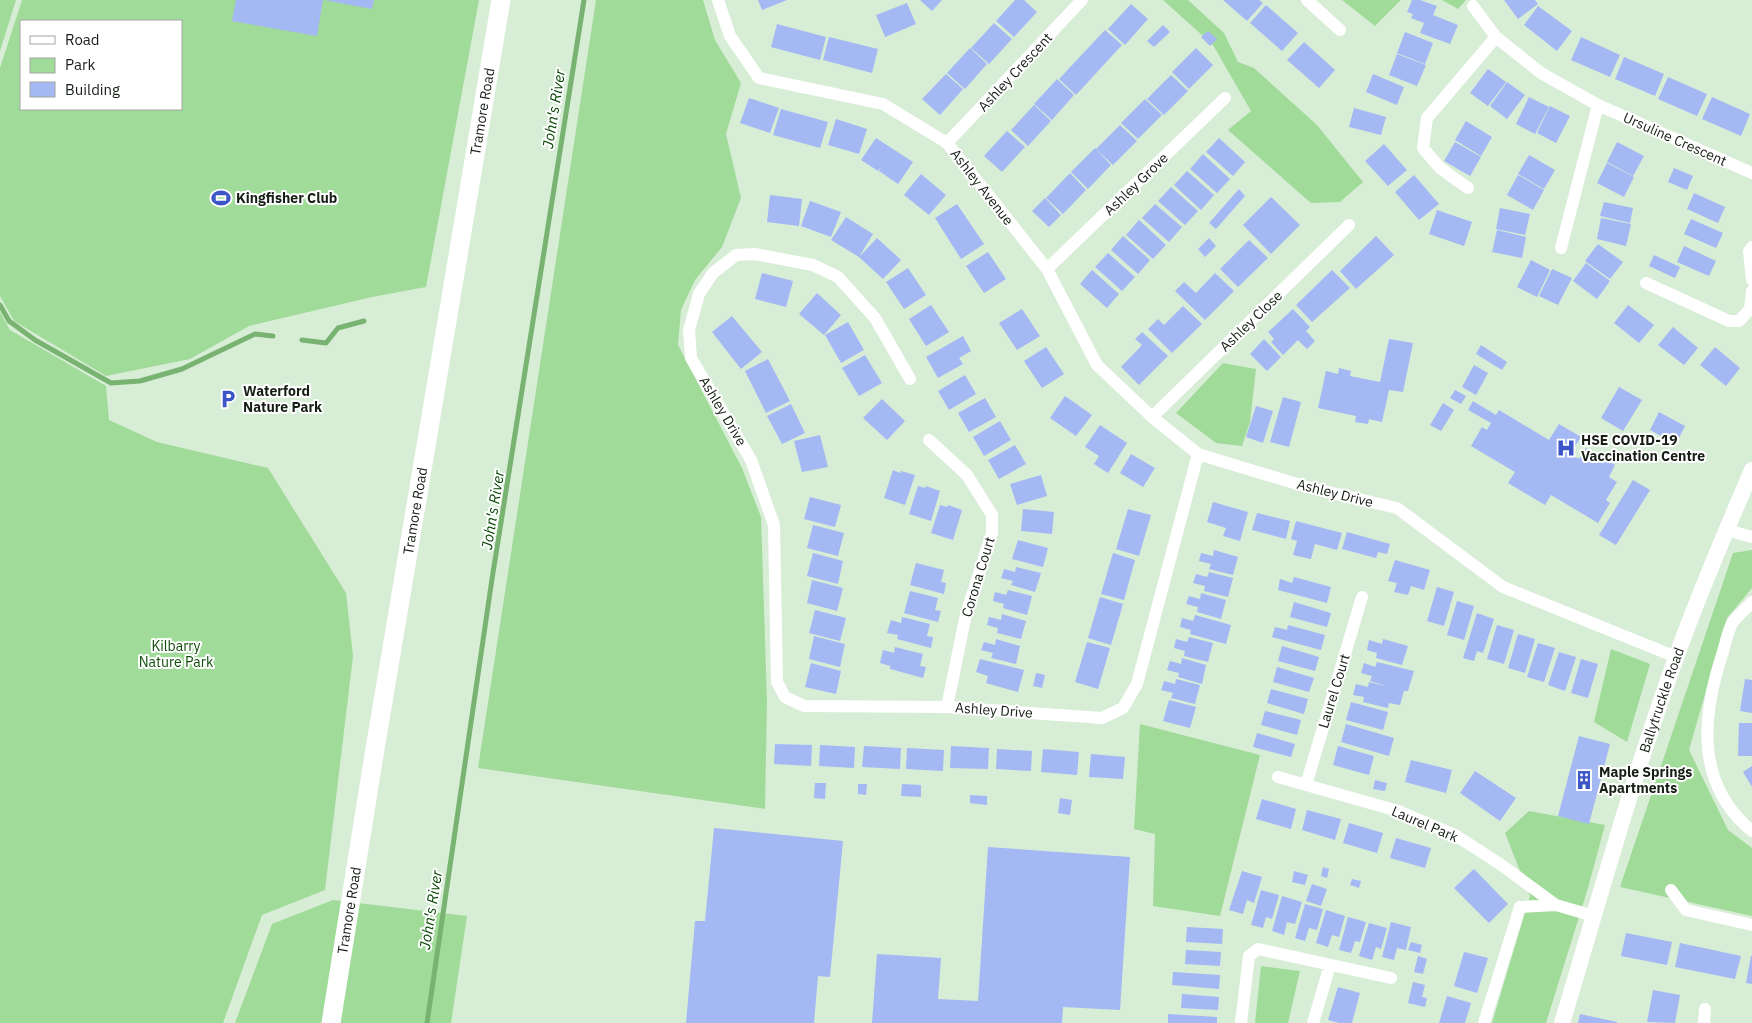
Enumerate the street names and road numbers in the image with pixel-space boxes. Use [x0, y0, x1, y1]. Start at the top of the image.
street label: Ashley Crescent [974, 29, 1056, 115]
street label: Tramore Road [466, 66, 498, 157]
street label: Ursuline Crescent [1620, 108, 1730, 170]
street label: Ashley Avenue [947, 145, 1018, 229]
street label: Ashley Grove [1100, 149, 1172, 219]
street label: Ashley Close [1216, 286, 1286, 355]
street label: Ashley Drive [695, 373, 751, 449]
street label: Tramore Road [399, 466, 431, 556]
street label: Ashley Drive [1295, 475, 1375, 511]
street label: Corona Court [957, 535, 999, 619]
street label: Ballytruckle Road [1635, 645, 1688, 755]
street label: Laurel Court [1314, 652, 1354, 730]
street label: Ashley Drive [954, 698, 1034, 722]
street label: Laurel Park [1389, 802, 1462, 846]
street label: Tramore Road [333, 865, 365, 955]

